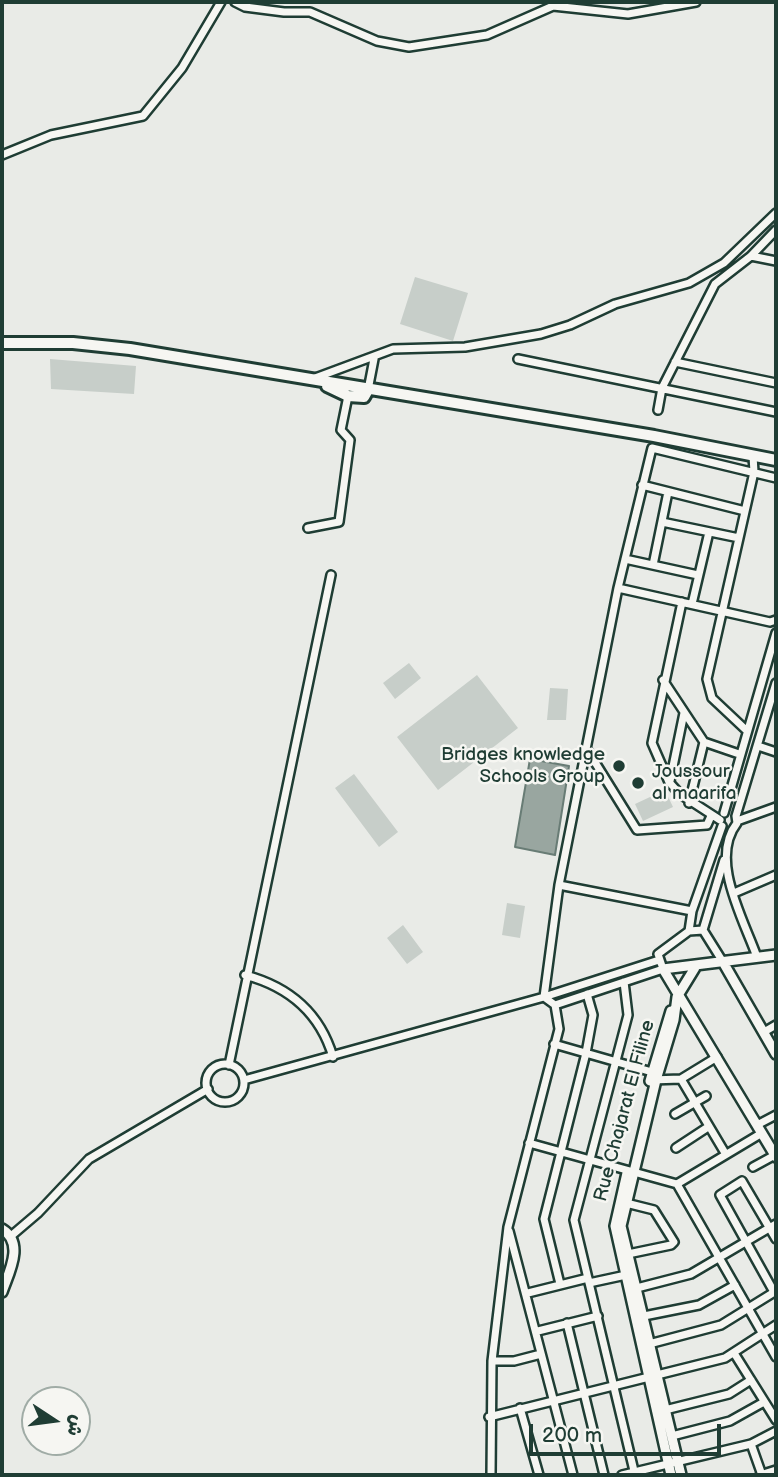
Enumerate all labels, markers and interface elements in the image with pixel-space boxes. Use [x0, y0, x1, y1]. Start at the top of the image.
place label: Bridges knowledge Schools Group [441, 744, 605, 788]
marker: Bridges knowledge Schools Group [611, 758, 627, 774]
place label: Joussour al maarifa [652, 761, 737, 805]
marker: Joussour al maarifa [630, 775, 646, 791]
street label: Rue Chajarat El Filine [590, 1018, 660, 1204]
north arrow [21, 1386, 91, 1456]
scale bar [533, 1410, 726, 1454]
text: ش [61, 1413, 89, 1438]
text: 200 m [542, 1423, 602, 1448]

